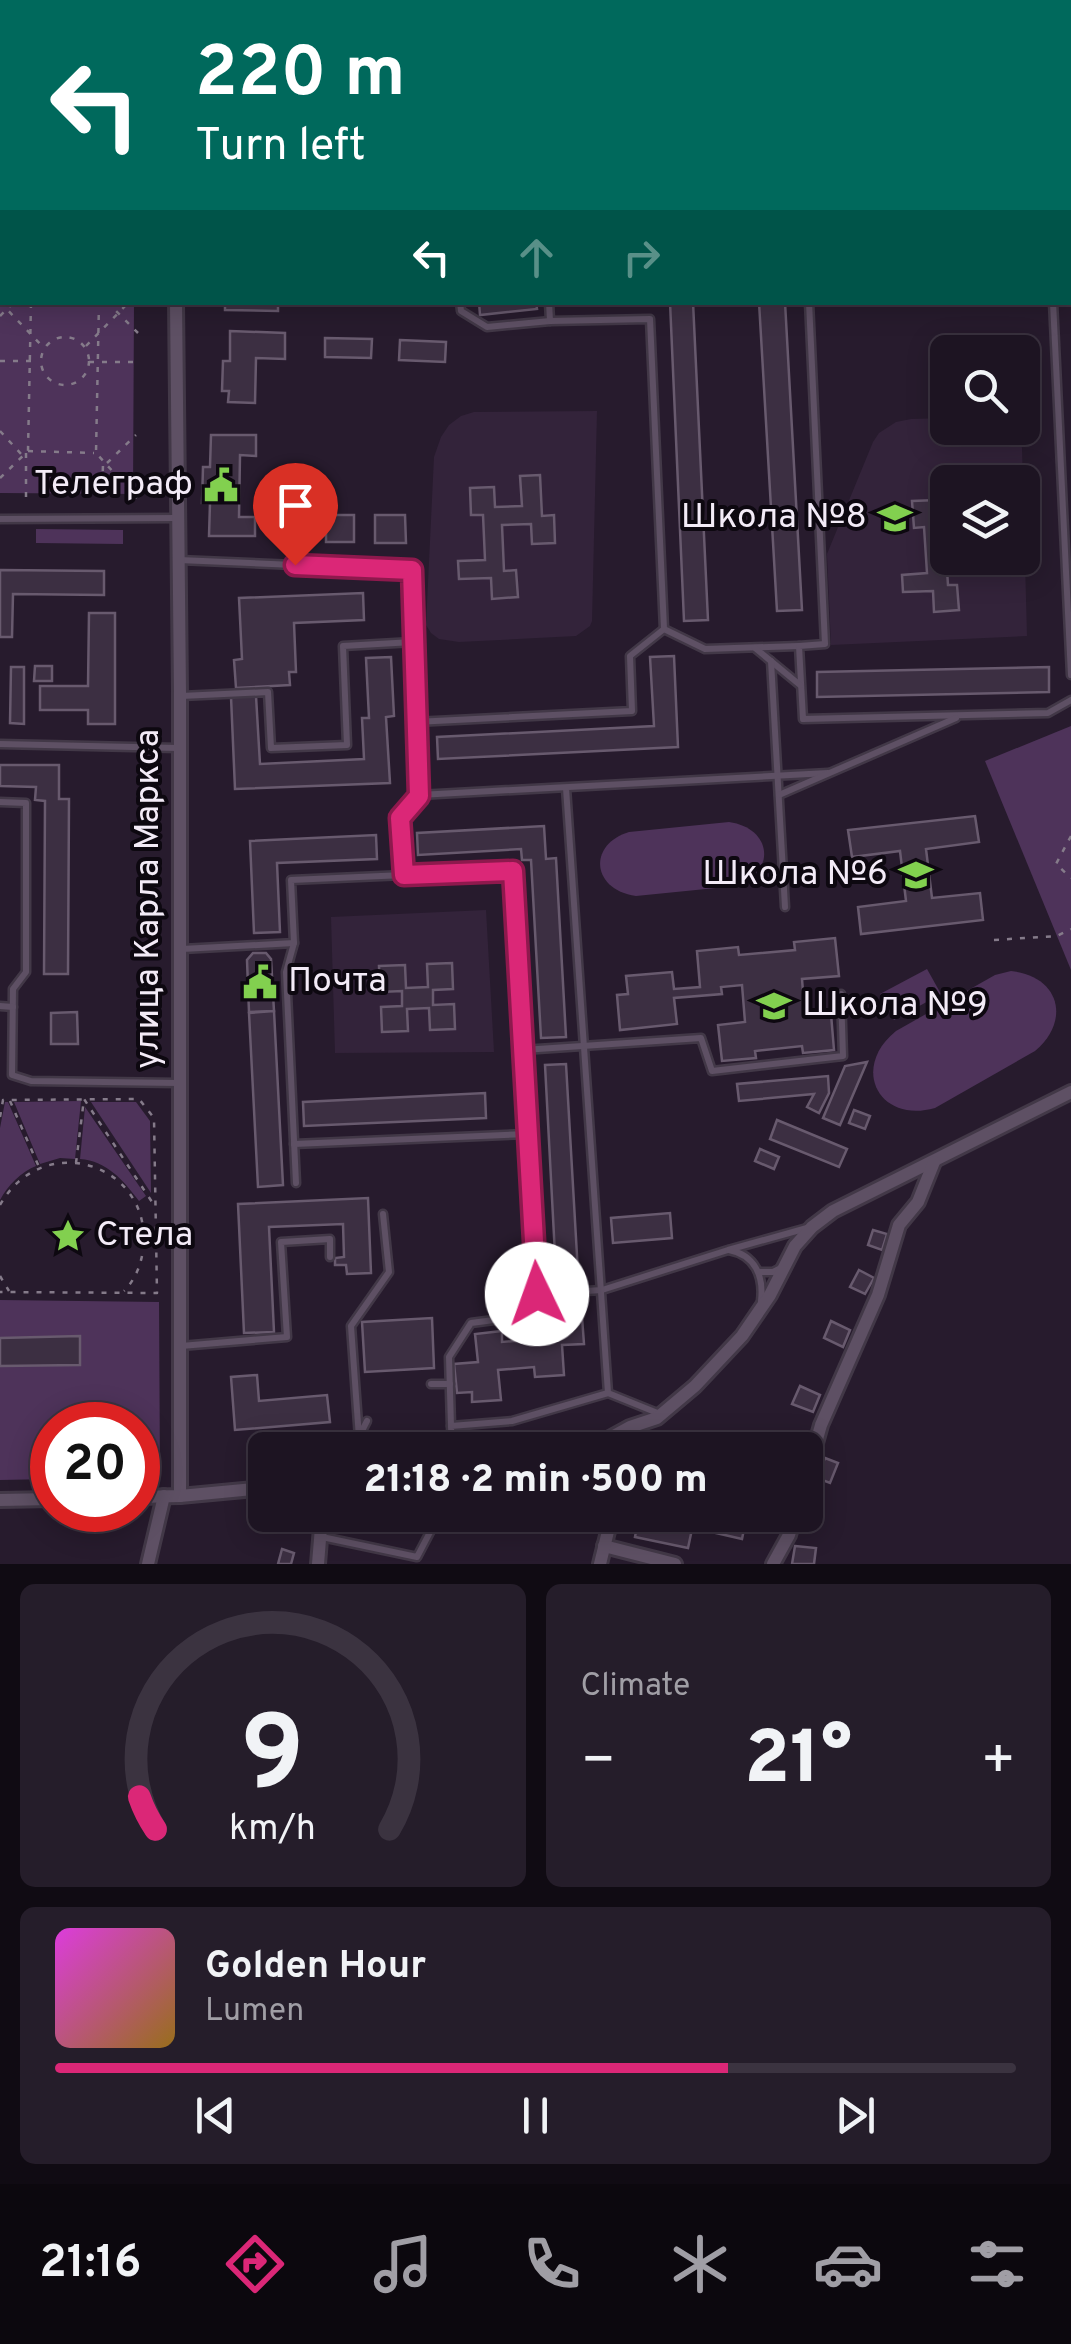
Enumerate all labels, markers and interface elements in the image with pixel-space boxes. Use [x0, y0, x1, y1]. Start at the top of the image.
text: 220 m [195, 32, 405, 121]
icon: left [30, 40, 160, 170]
text: Turn left [195, 119, 366, 176]
icon: left [404, 230, 459, 285]
icon: ahead [509, 230, 564, 285]
icon: right [614, 230, 669, 285]
map controls [930, 335, 1040, 575]
button: search [930, 335, 1040, 445]
place label: Телеграф [34, 463, 193, 507]
pin [253, 463, 338, 566]
button: layers [930, 465, 1040, 575]
public building icon: Телеграф [202, 466, 240, 504]
icon: arrive [268, 478, 323, 533]
place label: Школа №8 [681, 496, 867, 540]
school or university icon: Школа №8 [876, 499, 914, 537]
street label: улица Карла Маркса [127, 729, 171, 1069]
place label: Школа №6 [702, 853, 888, 897]
school or university icon: Школа №6 [897, 856, 935, 894]
place label: Почта [288, 960, 387, 1004]
public building icon: Почта [241, 963, 279, 1001]
place label: Школа №9 [802, 984, 988, 1028]
school or university icon: Школа №9 [755, 987, 793, 1025]
place label: Стела [96, 1214, 193, 1258]
place icon: Стела [49, 1217, 87, 1255]
position arrow [485, 1242, 589, 1346]
speed limit sign: 20 [30, 1402, 160, 1532]
text: 21:18 · 2 min · 500 m [363, 1457, 708, 1506]
text: Climate [581, 1667, 690, 1707]
text: 9 [241, 1695, 305, 1827]
text: 21° [744, 1715, 852, 1810]
text: − [581, 1728, 616, 1798]
text: + [981, 1728, 1016, 1798]
text: km/h [229, 1807, 316, 1853]
text: Golden Hour [205, 1943, 426, 1992]
text: Lumen [205, 1992, 304, 2032]
icon: previous [188, 2088, 243, 2143]
icon: pause [508, 2088, 563, 2143]
icon: next [828, 2088, 883, 2143]
icon: directions [220, 2229, 290, 2299]
icon: music [368, 2229, 438, 2299]
icon: phone [517, 2229, 587, 2299]
icon: climate [665, 2229, 735, 2299]
icon: car [813, 2229, 883, 2299]
icon: filters [962, 2229, 1032, 2299]
text: 21:16 [39, 2236, 141, 2293]

